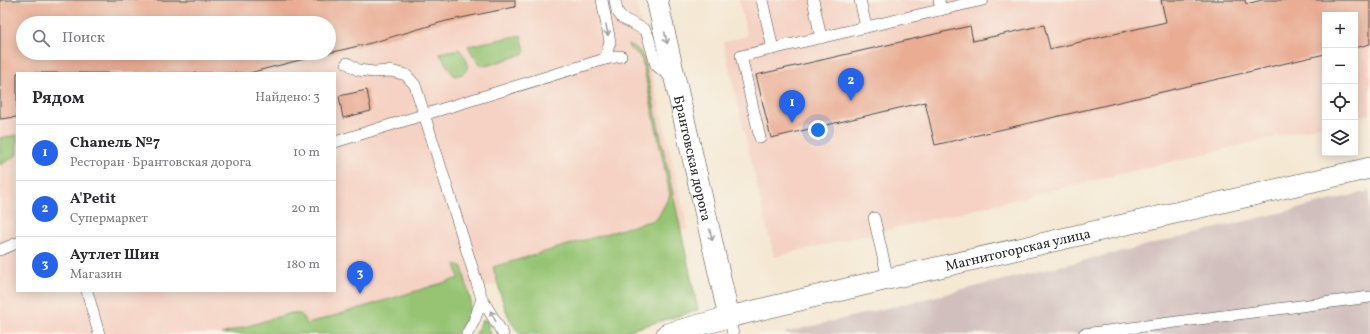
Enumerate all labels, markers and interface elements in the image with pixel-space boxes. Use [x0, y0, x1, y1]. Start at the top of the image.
map controls [1322, 12, 1358, 156]
button: + [1322, 12, 1358, 48]
search box [16, 16, 336, 60]
one-way arrow [604, 23, 612, 36]
icon: search [30, 27, 52, 49]
text: Поиск [62, 28, 105, 49]
one-way arrow [663, 31, 671, 44]
button: − [1322, 48, 1358, 84]
pin: 2 [838, 68, 864, 101]
button: locate [1322, 84, 1358, 120]
text: Рядом [32, 87, 85, 110]
text: Найдено: 3 [255, 89, 320, 107]
pin: 1 [779, 90, 805, 123]
street label: Брантовская дорога [668, 94, 715, 223]
your location [808, 120, 828, 140]
button: layers [1322, 120, 1358, 156]
text: Chaneль №7 [70, 133, 160, 154]
text: 1 [42, 144, 48, 162]
text: 10 m [293, 144, 320, 162]
text: Ресторан · Брантовская дорога [70, 154, 252, 172]
text: A'Petit [70, 189, 116, 210]
text: 2 [42, 200, 48, 218]
text: 20 m [291, 200, 320, 218]
text: Супермаркет [70, 210, 148, 228]
street label: Магнитогорская улица [944, 225, 1093, 276]
one-way arrow [707, 228, 715, 241]
text: Аутлет Шин [70, 245, 159, 266]
text: 3 [42, 256, 48, 274]
text: 180 m [286, 256, 320, 274]
pin: 3 [347, 261, 373, 294]
text: Магазин [70, 266, 122, 284]
one-way arrow [489, 310, 496, 322]

